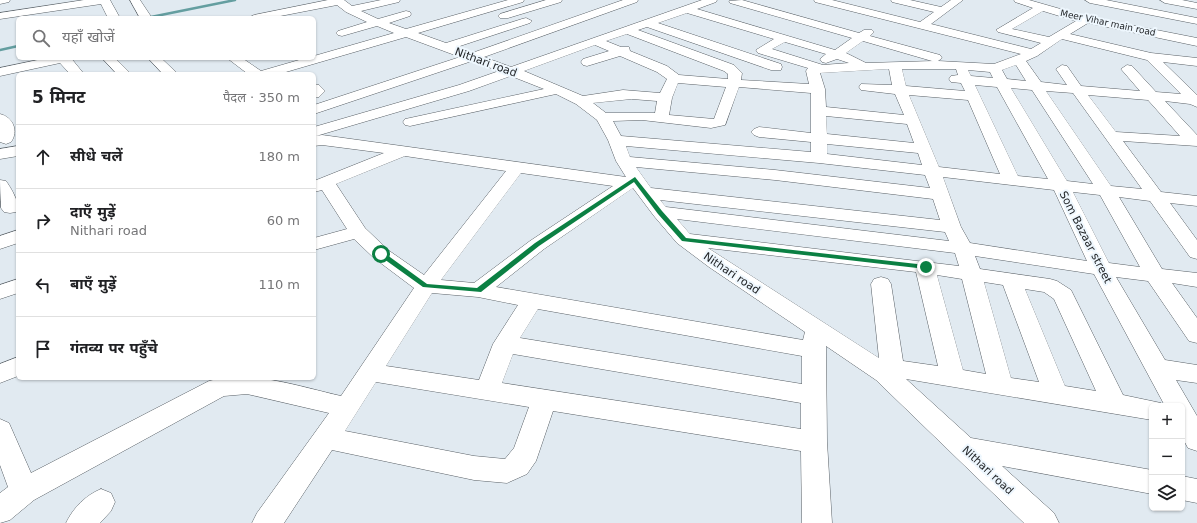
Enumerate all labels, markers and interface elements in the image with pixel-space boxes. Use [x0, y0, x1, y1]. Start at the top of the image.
street label: Meer Vihar main road [1059, 8, 1157, 38]
search box [16, 16, 316, 60]
icon: search [30, 27, 52, 49]
text: यहाँ खोजें [62, 28, 115, 46]
street label: Nithari road [453, 45, 519, 80]
text: 5 मिनट [32, 87, 85, 107]
text: पैदल · 350 m [223, 90, 300, 105]
icon: ahead [32, 146, 54, 168]
text: सीधे चलें [70, 147, 123, 165]
text: 180 m [258, 149, 300, 164]
street label: Som Bazaar street [1057, 189, 1115, 286]
text: दाएँ मुड़ें [70, 203, 116, 221]
icon: right [32, 210, 54, 232]
text: 60 m [267, 213, 300, 228]
text: Nithari road [70, 223, 147, 238]
route start [372, 245, 390, 263]
street label: Nithari road [701, 250, 762, 297]
route end [917, 258, 935, 276]
icon: left [32, 274, 54, 296]
text: बाएँ मुड़ें [70, 275, 116, 293]
text: 110 m [258, 277, 300, 292]
icon: arrive [32, 338, 54, 360]
text: गंतव्य पर पहुँचे [70, 339, 158, 357]
map controls [1149, 403, 1185, 511]
button: + [1149, 403, 1185, 439]
button: − [1149, 439, 1185, 475]
street label: Nithari road [959, 443, 1016, 497]
button: layers [1149, 475, 1185, 511]

